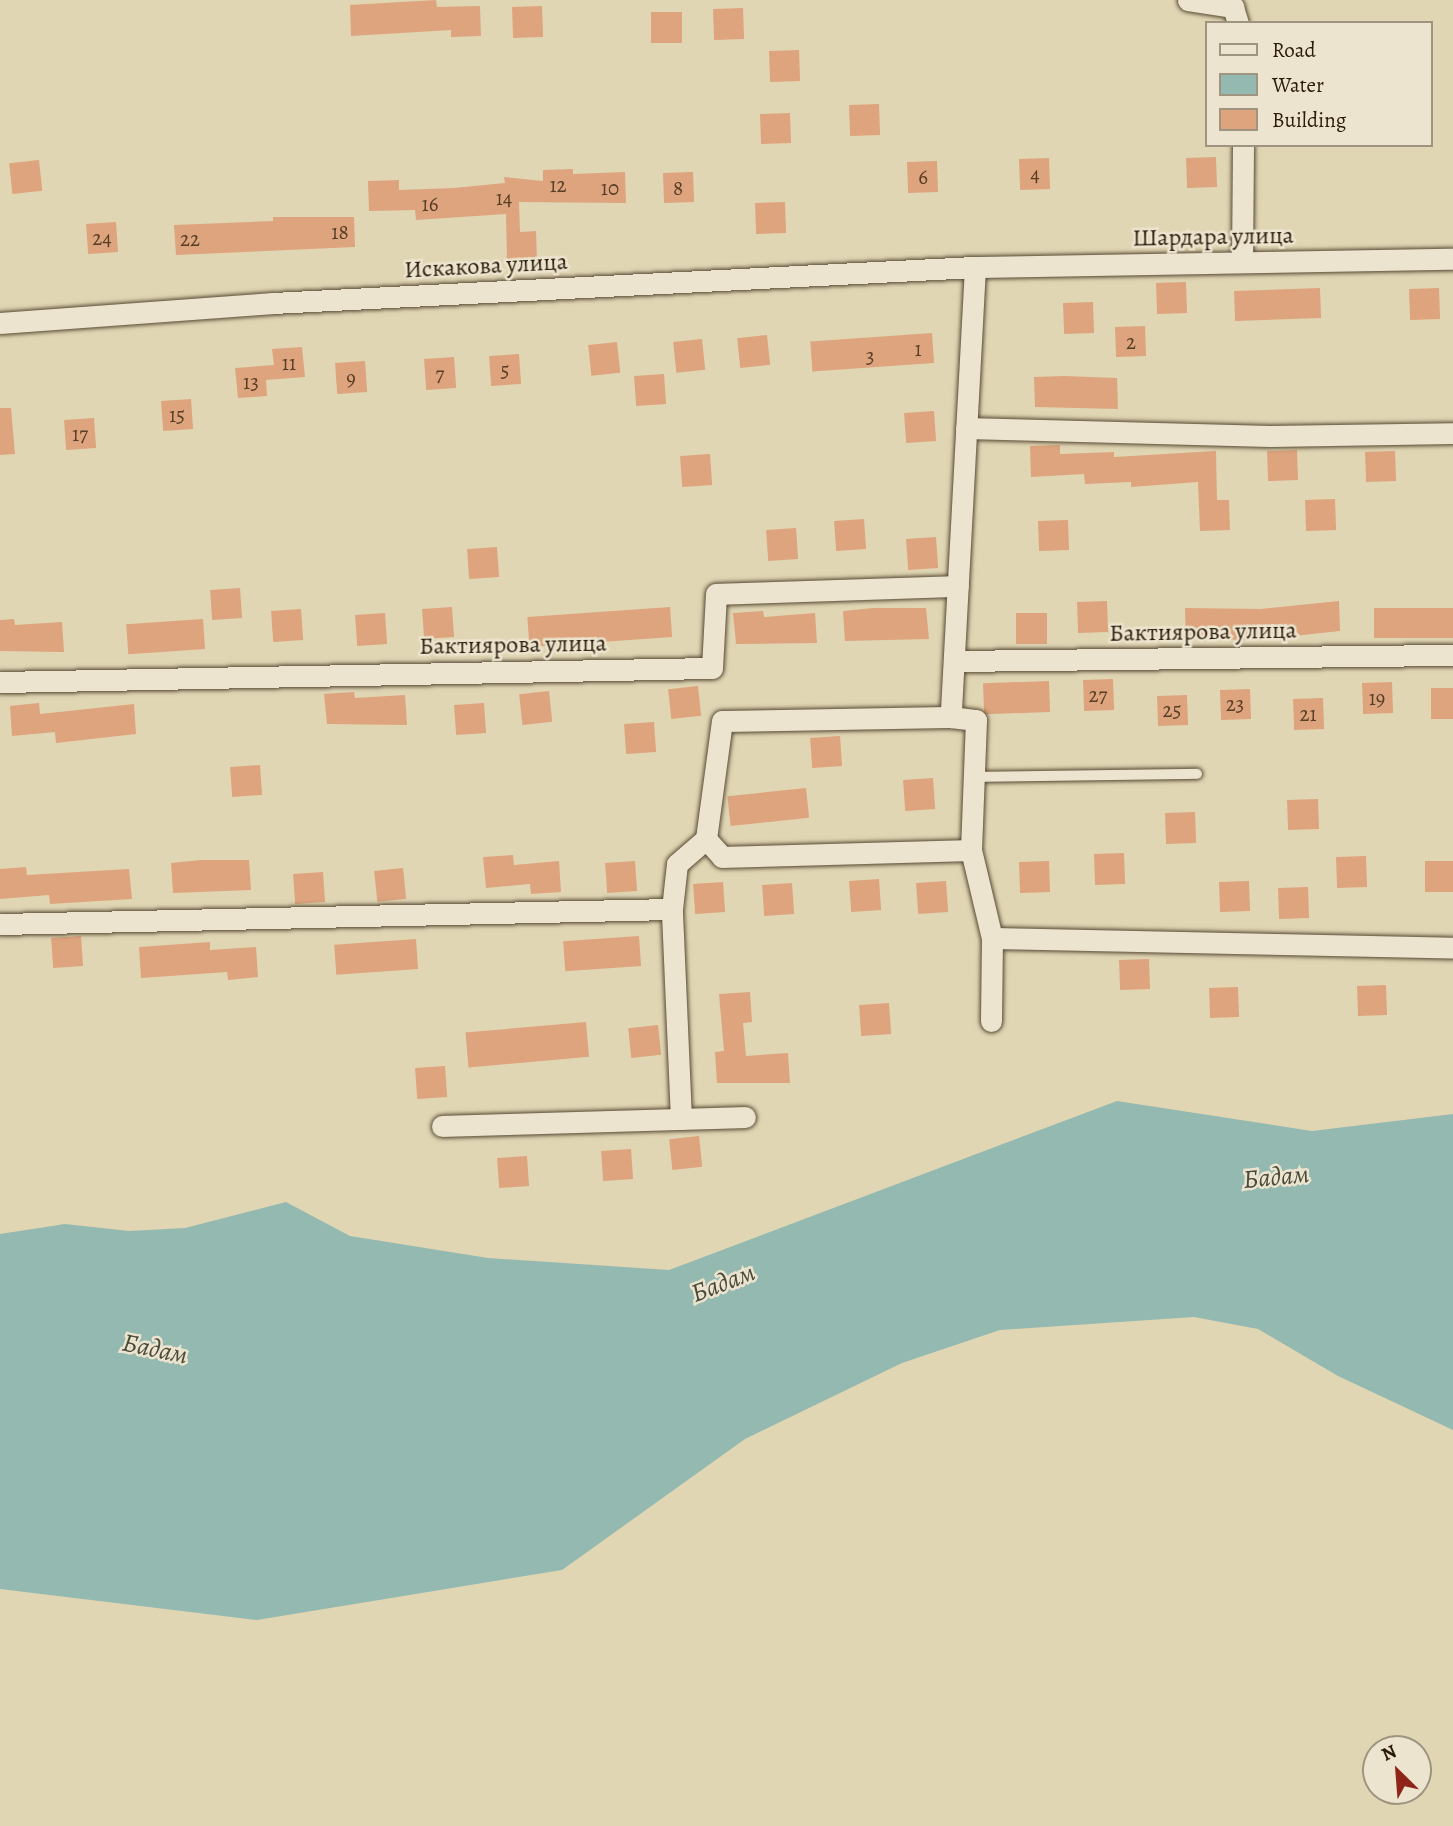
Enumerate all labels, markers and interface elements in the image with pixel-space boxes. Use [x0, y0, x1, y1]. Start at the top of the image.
legend [1204, 21, 1432, 147]
text: Road [1272, 36, 1316, 64]
text: Water [1272, 71, 1324, 99]
text: Building [1272, 106, 1346, 134]
house number: 4 [1030, 161, 1040, 187]
house number: 6 [918, 164, 928, 190]
house number: 12 [549, 172, 567, 198]
house number: 10 [601, 175, 619, 201]
house number: 8 [673, 175, 683, 201]
house number: 14 [496, 185, 512, 211]
house number: 16 [422, 191, 438, 217]
house number: 18 [331, 219, 349, 245]
street label: Шардара улица [1132, 221, 1294, 253]
house number: 24 [92, 225, 112, 251]
house number: 22 [180, 226, 200, 252]
street label: Искакова улица [404, 247, 568, 285]
house number: 2 [1126, 329, 1136, 355]
house number: 1 [914, 336, 922, 362]
house number: 3 [866, 343, 874, 369]
house number: 11 [282, 350, 296, 376]
house number: 5 [500, 357, 510, 383]
house number: 7 [436, 361, 444, 387]
house number: 9 [346, 365, 356, 391]
house number: 13 [243, 369, 259, 395]
house number: 15 [169, 402, 185, 428]
house number: 17 [72, 421, 88, 447]
street label: Бактиярова улица [1109, 616, 1297, 648]
street label: Бактиярова улица [419, 629, 607, 661]
house number: 27 [1089, 682, 1107, 708]
house number: 19 [1369, 685, 1385, 711]
house number: 23 [1226, 691, 1244, 717]
house number: 25 [1162, 697, 1182, 723]
house number: 21 [1299, 701, 1317, 727]
water label: Бадам [1242, 1159, 1310, 1195]
water label: Бадам [687, 1257, 759, 1309]
water label: Бадам [119, 1327, 191, 1371]
north arrow [1362, 1735, 1432, 1805]
text: N [1377, 1738, 1401, 1767]

